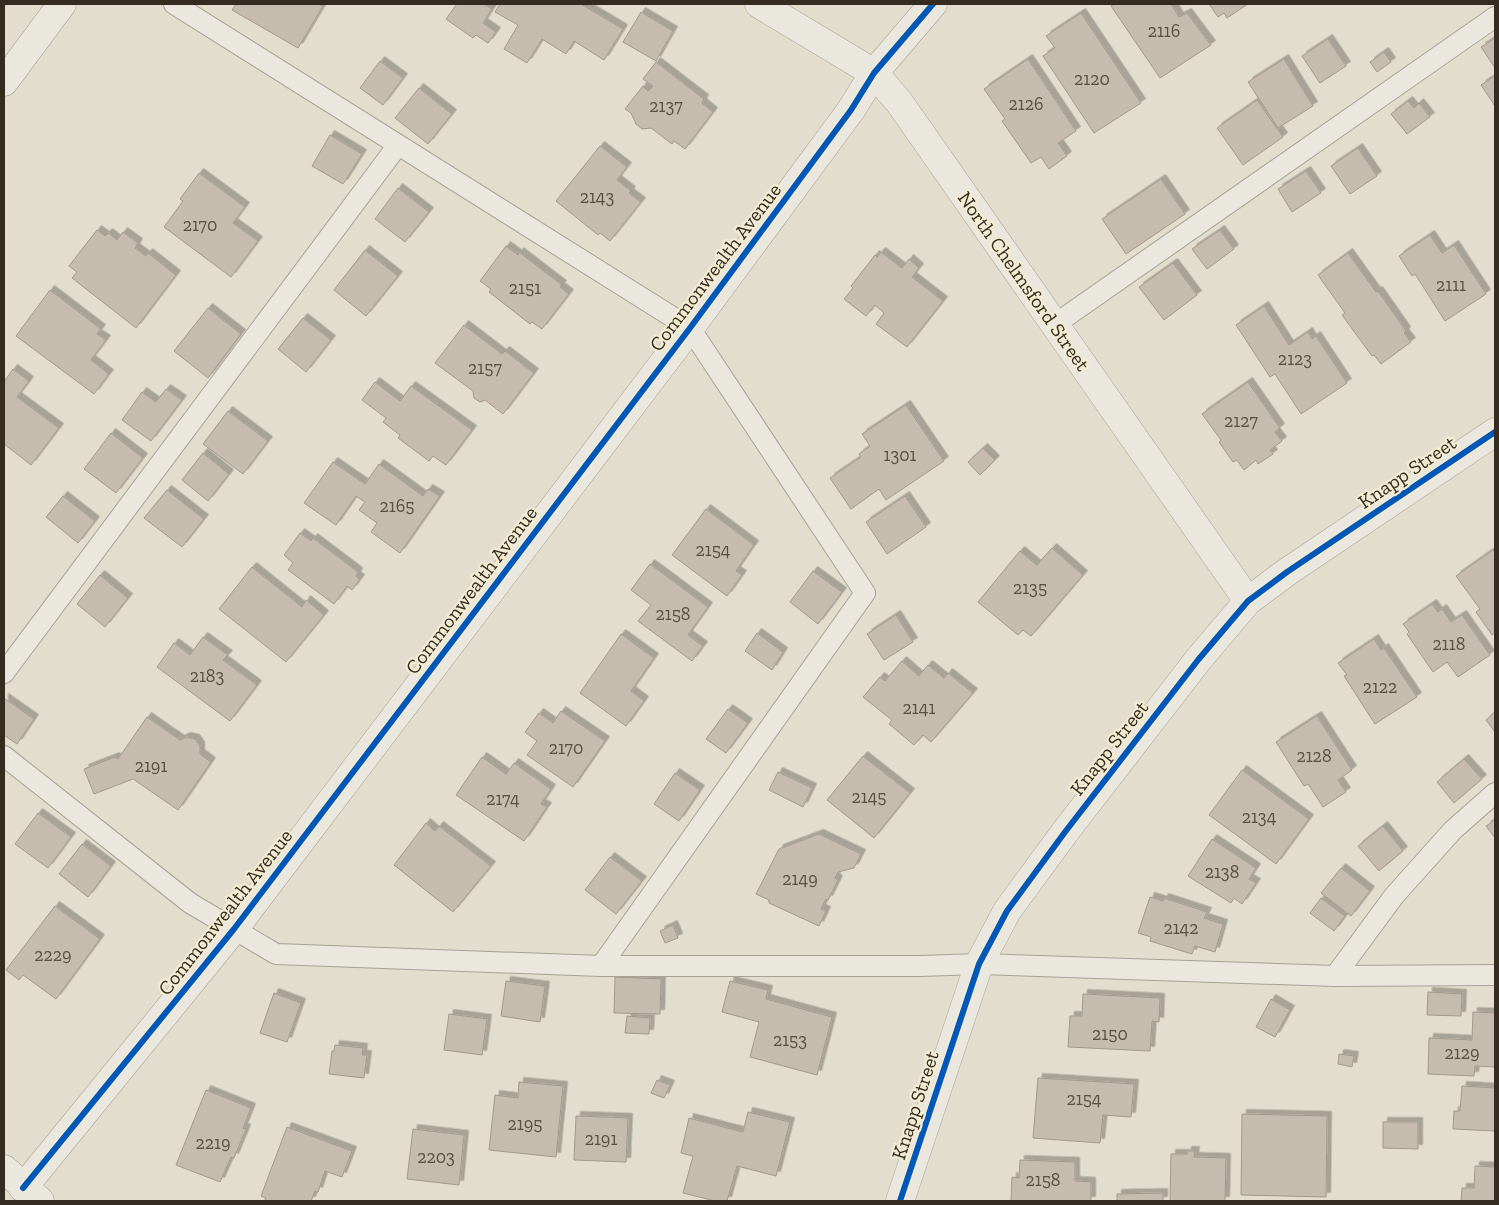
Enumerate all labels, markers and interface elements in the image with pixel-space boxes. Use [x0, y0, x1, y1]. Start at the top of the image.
house number: 2116 [1148, 20, 1180, 42]
house number: 2120 [1074, 68, 1110, 90]
house number: 2126 [1008, 93, 1044, 115]
house number: 2137 [649, 95, 683, 117]
street label: Commonwealth Avenue [644, 178, 786, 356]
house number: 2143 [580, 186, 615, 208]
street label: North Chelmsford Street [953, 186, 1096, 376]
house number: 2170 [183, 214, 217, 236]
house number: 2111 [1436, 274, 1466, 296]
house number: 2151 [509, 277, 541, 299]
house number: 2123 [1278, 348, 1312, 370]
house number: 2157 [468, 357, 502, 379]
house number: 2127 [1224, 410, 1258, 432]
street label: Knapp Street [1353, 430, 1461, 514]
house number: 1301 [883, 444, 917, 466]
house number: 2165 [380, 495, 414, 517]
street label: Commonwealth Avenue [400, 501, 542, 679]
house number: 2154 [695, 539, 731, 561]
house number: 2135 [1013, 577, 1047, 599]
house number: 2158 [655, 603, 691, 625]
house number: 2118 [1433, 633, 1465, 655]
house number: 2183 [190, 665, 225, 687]
house number: 2122 [1363, 676, 1397, 698]
street label: Knapp Street [1065, 696, 1154, 800]
house number: 2141 [903, 697, 935, 719]
house number: 2170 [549, 737, 583, 759]
house number: 2128 [1296, 745, 1332, 767]
house number: 2191 [135, 755, 167, 777]
house number: 2145 [851, 786, 887, 808]
house number: 2174 [486, 788, 520, 810]
house number: 2134 [1242, 806, 1277, 828]
street label: Commonwealth Avenue [153, 824, 297, 1000]
house number: 2138 [1205, 861, 1239, 883]
house number: 2149 [782, 868, 818, 890]
house number: 2142 [1163, 917, 1199, 939]
house number: 2229 [34, 944, 72, 966]
house number: 2150 [1092, 1023, 1128, 1045]
house number: 2153 [773, 1029, 807, 1051]
house number: 2129 [1444, 1042, 1480, 1064]
street label: Knapp Street [886, 1047, 944, 1163]
house number: 2154 [1066, 1088, 1102, 1110]
house number: 2195 [508, 1113, 542, 1135]
house number: 2191 [585, 1128, 617, 1150]
house number: 2219 [195, 1132, 231, 1154]
house number: 2203 [417, 1146, 455, 1168]
house number: 2158 [1025, 1169, 1061, 1191]

